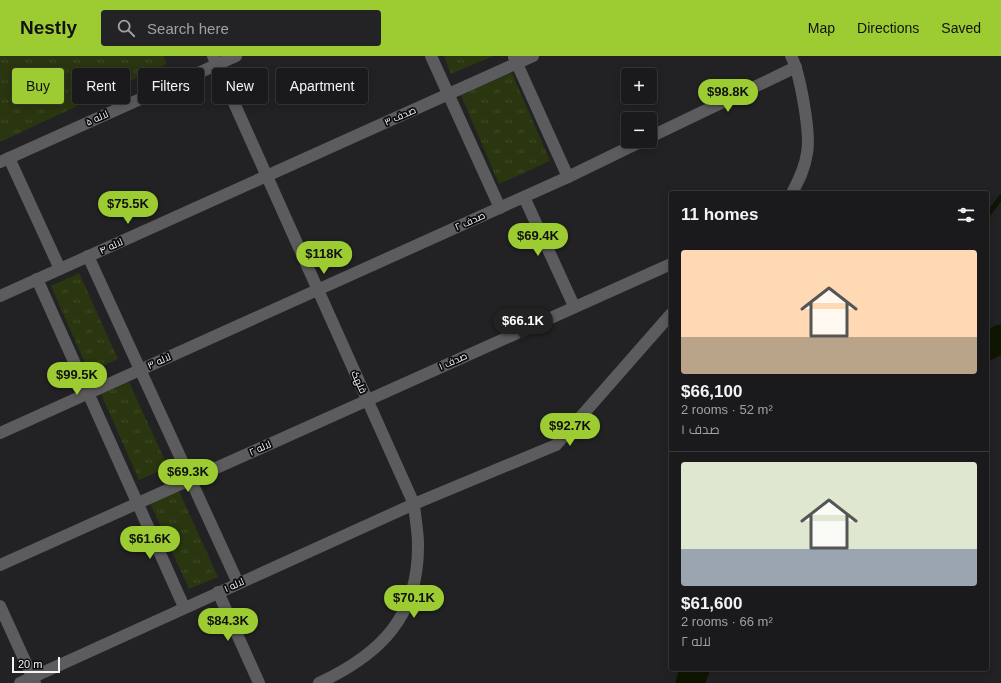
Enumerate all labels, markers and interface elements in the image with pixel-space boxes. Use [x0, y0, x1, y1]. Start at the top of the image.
search box [101, 10, 381, 46]
text: Nestly [20, 17, 77, 38]
icon: search [115, 17, 137, 39]
text: Search here [147, 20, 229, 37]
text: Map [808, 20, 835, 36]
text: Directions [857, 20, 919, 36]
text: Saved [941, 20, 981, 36]
chip: Buy [12, 68, 64, 104]
chip: Rent [72, 68, 130, 104]
chip: Filters [138, 68, 204, 104]
chip: New [212, 68, 268, 104]
chip: Apartment [276, 68, 368, 104]
map controls [621, 68, 657, 148]
button: + [621, 68, 657, 104]
pin: $98.8K [695, 79, 761, 113]
text: $98.8K [707, 84, 749, 99]
street label: صدف ۳ [382, 104, 418, 128]
street label: لاله ۵ [84, 108, 110, 128]
button: − [621, 112, 657, 148]
pin: $75.5K [95, 191, 161, 225]
text: $75.5K [107, 196, 149, 211]
icon: filters [955, 204, 977, 226]
text: 11 homes [681, 205, 759, 224]
street label: صدف ۲ [453, 209, 487, 233]
pin: $69.4K [505, 223, 571, 257]
text: $69.4K [517, 228, 559, 243]
street label: لاله ۴ [98, 236, 124, 256]
pin: $118K [296, 241, 352, 275]
text: $118K [305, 246, 343, 261]
icon: home [793, 276, 865, 348]
pin: $66.1K [490, 308, 556, 342]
text: $66.1K [502, 313, 544, 328]
street label: صدف ۱ [437, 350, 469, 372]
street label: لاله ۳ [146, 351, 172, 371]
pin: $99.5K [44, 362, 110, 396]
text: $99.5K [56, 367, 98, 382]
street label: قلهک [348, 369, 369, 396]
text: $66,100 [681, 382, 742, 401]
text: 2 rooms · 52 m² [681, 402, 773, 417]
pin: $92.7K [537, 413, 603, 447]
text: $92.7K [549, 418, 591, 433]
text: صدف ۱ [681, 422, 720, 437]
street label: لاله ۲ [247, 438, 273, 458]
pin: $69.3K [155, 459, 221, 493]
text: $69.3K [167, 464, 209, 479]
icon: home [793, 488, 865, 560]
pin: $61.6K [117, 526, 183, 560]
text: $61.6K [129, 531, 171, 546]
street label: لاله ۱ [222, 576, 246, 594]
pin: $70.1K [381, 585, 447, 619]
text: $70.1K [393, 590, 435, 605]
text: $61,600 [681, 594, 742, 613]
pin: $84.3K [195, 608, 261, 642]
text: $84.3K [207, 613, 249, 628]
text: 2 rooms · 66 m² [681, 614, 773, 629]
text: لاله ۲ [681, 634, 711, 649]
scale bar [12, 655, 60, 674]
text: 20 m [18, 658, 42, 670]

